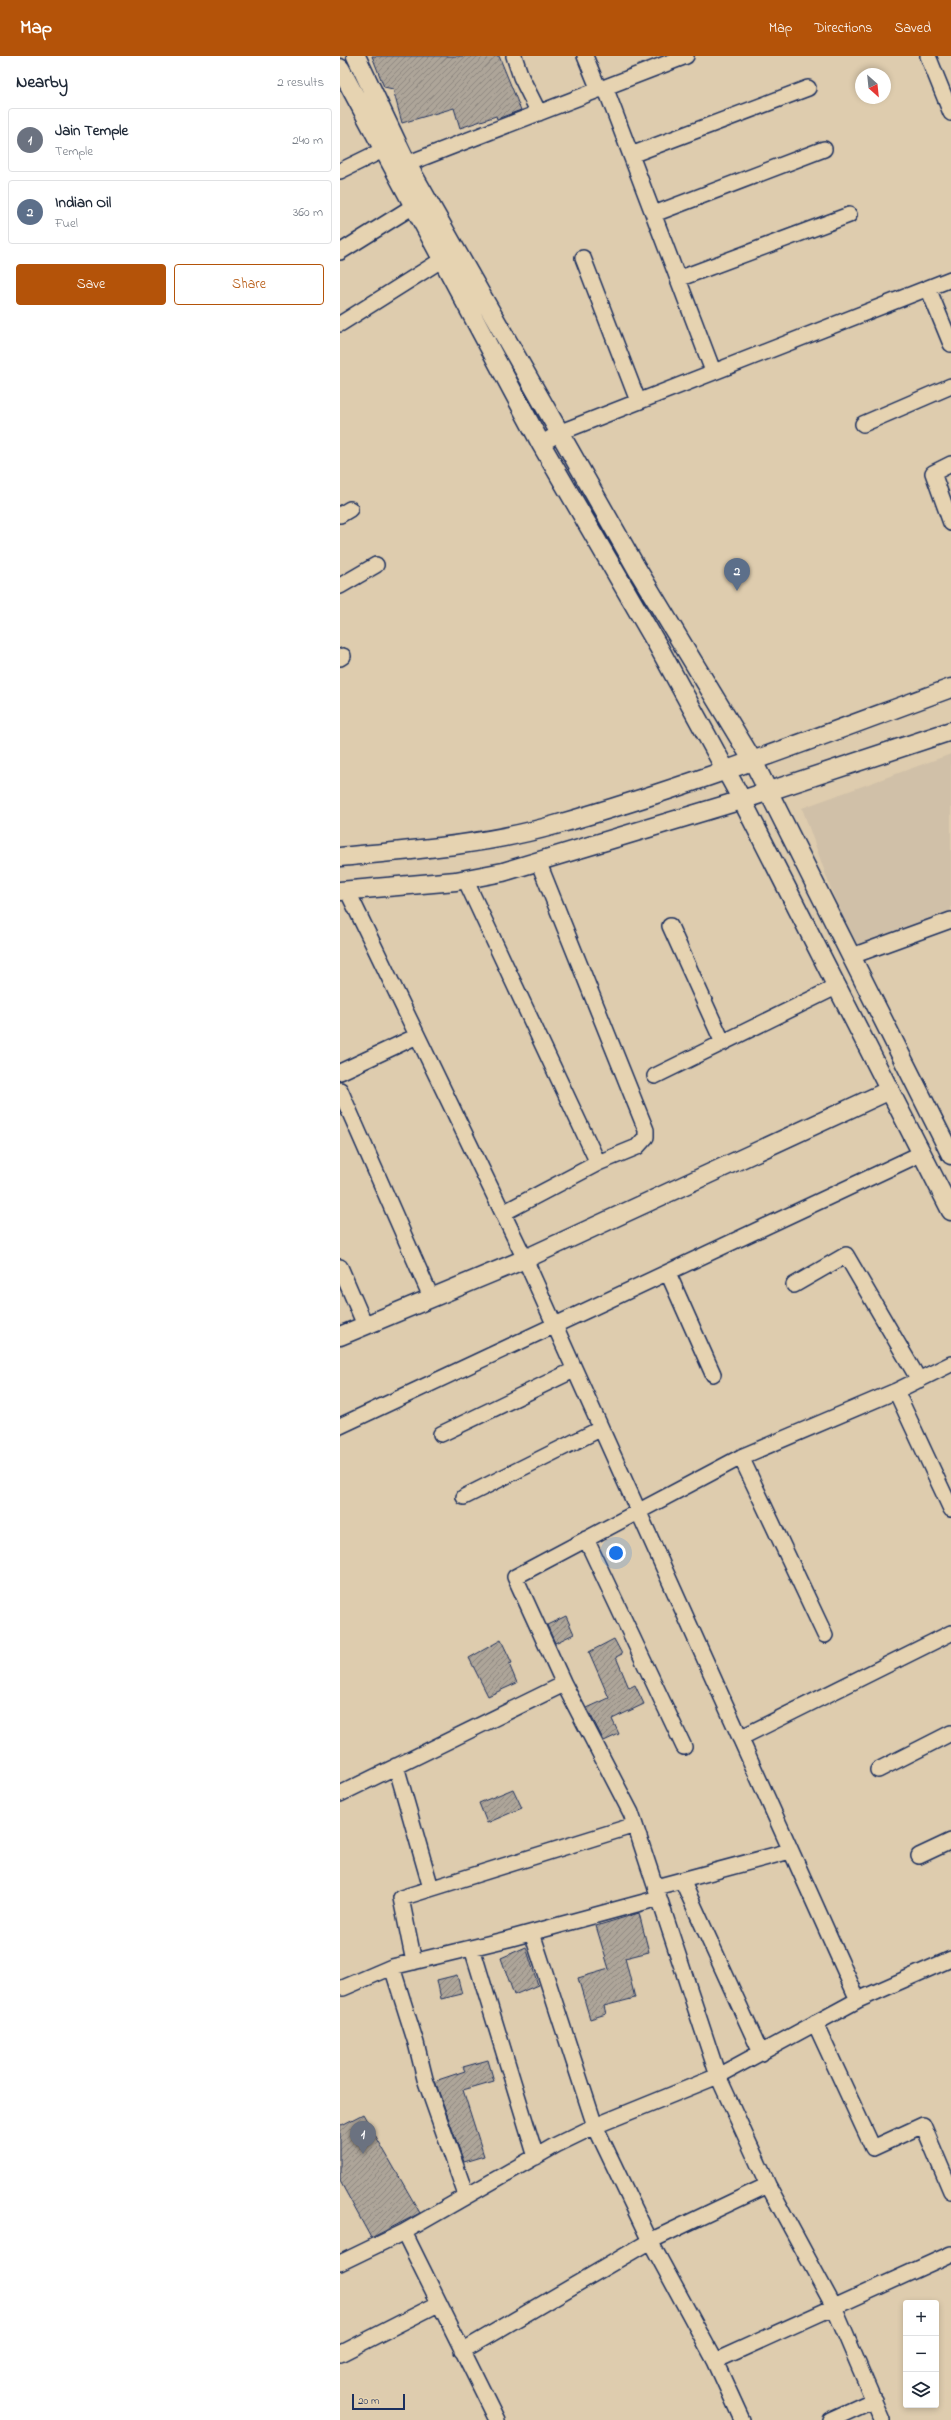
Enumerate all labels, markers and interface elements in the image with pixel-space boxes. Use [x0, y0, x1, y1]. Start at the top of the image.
text: Map [20, 15, 52, 42]
text: Map [769, 18, 792, 39]
text: Directions [814, 18, 872, 39]
text: Saved [894, 18, 931, 39]
north arrow [855, 68, 891, 104]
text: Nearby [16, 70, 68, 95]
text: 2 results [277, 73, 324, 92]
text: Jain Temple [55, 120, 128, 142]
text: 1 [28, 131, 32, 150]
text: 240 m [292, 131, 323, 150]
text: Temple [55, 142, 93, 161]
text: Indian Oil [55, 192, 111, 214]
text: 2 [27, 203, 33, 222]
text: 360 m [293, 203, 323, 222]
text: Fuel [55, 214, 78, 233]
button: Save [16, 264, 166, 305]
button: Share [174, 264, 324, 305]
pin: 2 [724, 558, 750, 591]
your location [606, 1543, 626, 1563]
pin: 1 [350, 2121, 376, 2154]
map controls [903, 2300, 939, 2408]
button: + [903, 2300, 939, 2336]
button: − [903, 2336, 939, 2372]
button: layers [903, 2372, 939, 2408]
scale bar [352, 2392, 405, 2411]
text: 20 m [358, 2393, 380, 2409]

